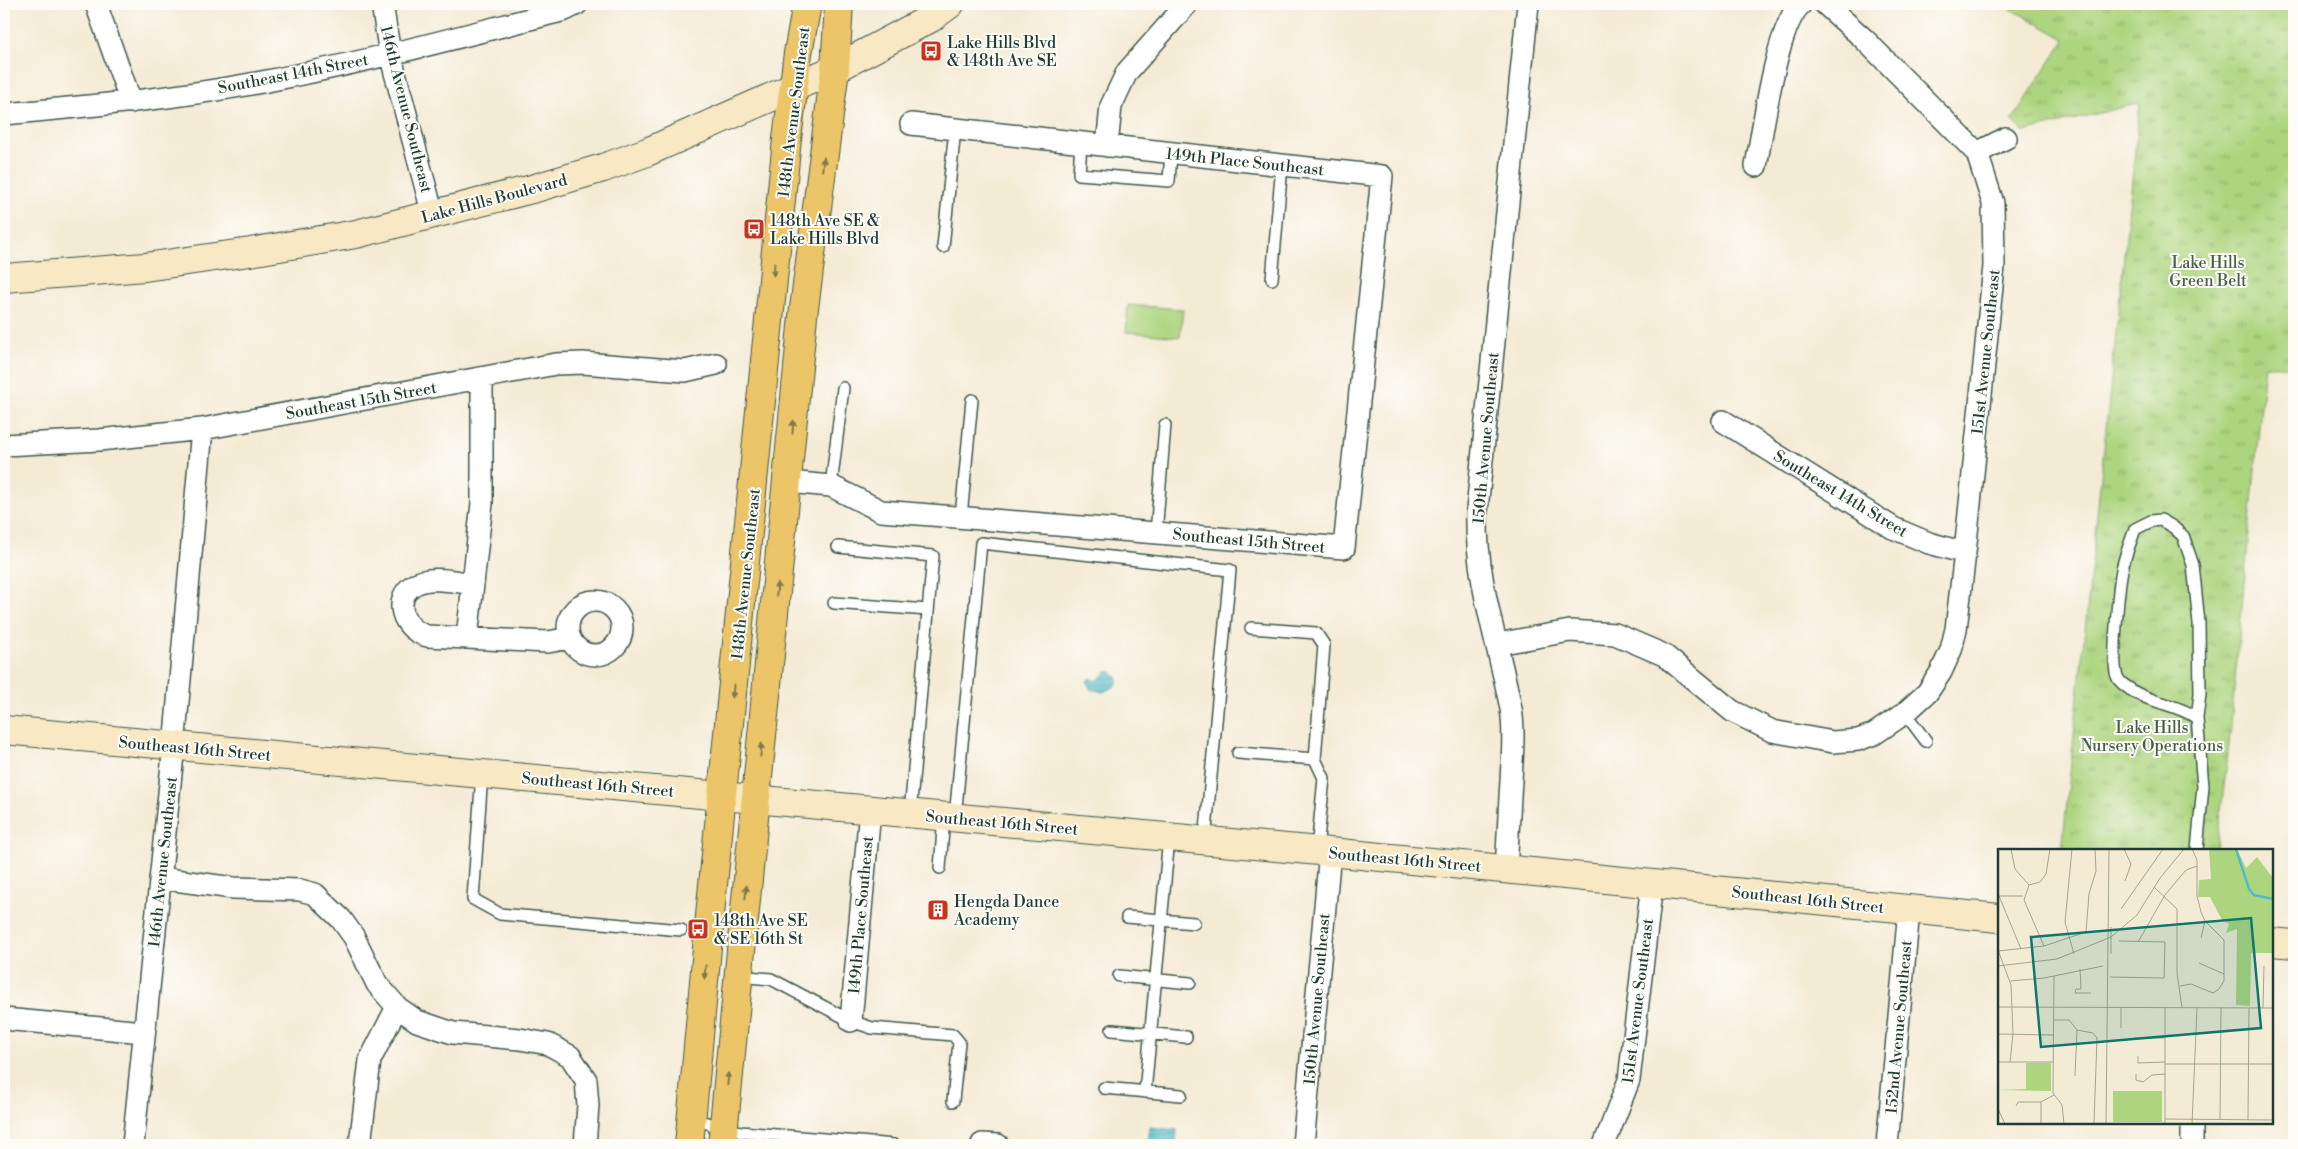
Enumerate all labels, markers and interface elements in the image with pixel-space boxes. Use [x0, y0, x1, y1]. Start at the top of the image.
street label: 146th Avenue Southeast [376, 23, 437, 195]
street label: 148th Avenue Southeast [774, 25, 814, 199]
place label: Lake Hills Blvd & 148th Ave SE [947, 33, 1057, 71]
bus stop icon: Lake Hills Blvd & 148th Ave SE [919, 39, 943, 63]
street label: Southeast 14th Street [216, 50, 370, 98]
street label: 149th Place Southeast [1165, 144, 1325, 180]
one-way arrow [819, 155, 827, 171]
street label: Lake Hills Boulevard [419, 170, 569, 228]
place label: 148th Ave SE & Lake Hills Blvd [770, 211, 880, 249]
bus stop icon: 148th Ave SE & Lake Hills Blvd [742, 217, 766, 241]
park label: Lake Hills Green Belt [2169, 253, 2247, 291]
one-way arrow [770, 262, 778, 278]
street label: 151st Avenue Southeast [1967, 268, 2005, 436]
street label: 150th Avenue Southeast [1469, 351, 1504, 525]
street label: Southeast 15th Street [284, 378, 438, 424]
one-way arrow [789, 418, 797, 434]
street label: Southeast 14th Street [1770, 446, 1911, 542]
street label: 148th Avenue Southeast [727, 487, 765, 661]
street label: Southeast 15th Street [1172, 524, 1326, 558]
one-way arrow [773, 580, 781, 596]
one-way arrow [729, 683, 737, 699]
park label: Lake Hills Nursery Operations [2081, 718, 2223, 756]
street label: Southeast 16th Street [118, 732, 272, 766]
one-way arrow [757, 742, 765, 758]
street label: Southeast 16th Street [521, 768, 675, 802]
street label: 146th Avenue Southeast [144, 775, 182, 949]
street label: Southeast 16th Street [925, 806, 1079, 840]
street label: 149th Place Southeast [844, 835, 878, 995]
street label: Southeast 16th Street [1328, 843, 1482, 877]
inset map [1998, 849, 2273, 1124]
street label: Southeast 16th Street [1731, 882, 1885, 918]
one-way arrow [742, 884, 750, 900]
place label: Hengda Dance Academy [953, 892, 1059, 930]
building icon: Hengda Dance Academy [926, 898, 950, 922]
place label: 148th Ave SE & SE 16th St [714, 911, 808, 949]
street label: 150th Avenue Southeast [1300, 912, 1335, 1086]
bus stop icon: 148th Ave SE & SE 16th St [686, 917, 710, 941]
street label: 151st Avenue Southeast [1618, 917, 1658, 1085]
street label: 152nd Avenue Southeast [1881, 939, 1917, 1115]
one-way arrow [701, 964, 709, 980]
one-way arrow [724, 1070, 732, 1086]

